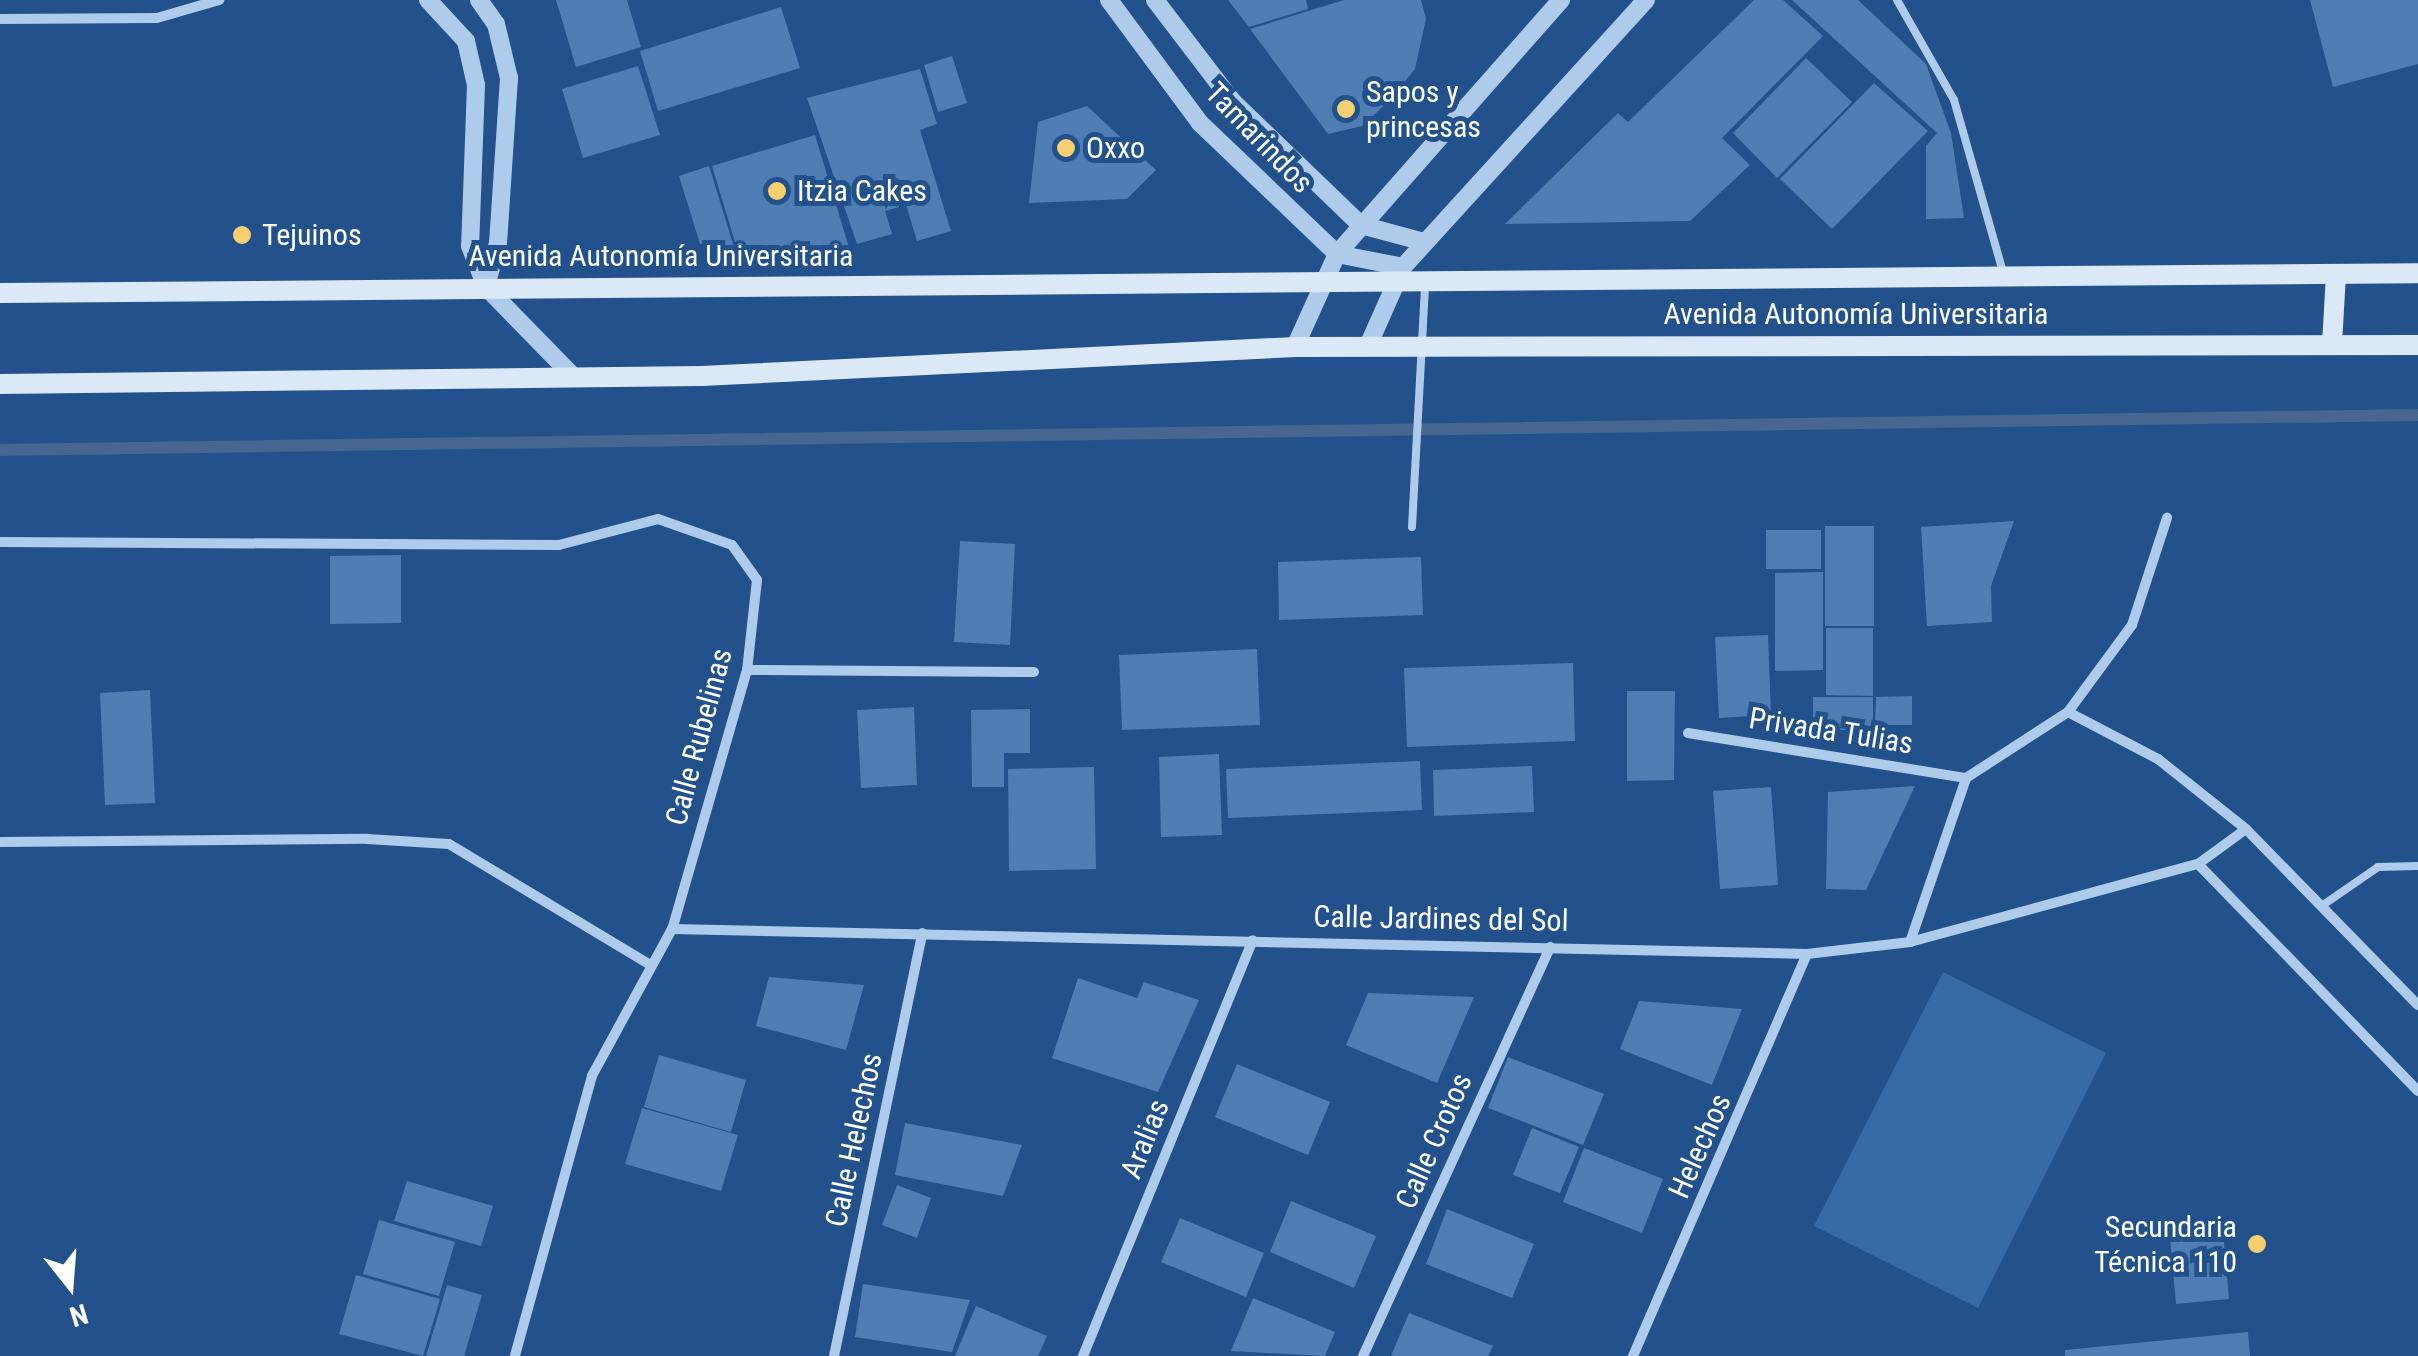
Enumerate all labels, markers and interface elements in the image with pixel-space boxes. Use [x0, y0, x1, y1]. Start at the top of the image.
place label: Sapos y princesas [1366, 74, 1481, 144]
street label: Tamarindos [1198, 75, 1320, 201]
marker: Sapos y princesas [1335, 98, 1357, 120]
place label: Oxxo [1086, 130, 1145, 166]
marker: Oxxo [1055, 137, 1077, 159]
place label: Itzia Cakes [797, 173, 927, 209]
marker: Itzia Cakes [766, 180, 788, 202]
place label: Tejuinos [262, 217, 362, 253]
marker: Tejuinos [231, 224, 253, 246]
street label: Avenida Autonomía Universitaria [469, 238, 853, 274]
street label: Avenida Autonomía Universitaria [1664, 296, 2048, 332]
street label: Calle Rubelinas [658, 645, 740, 829]
street label: Privada Tulias [1746, 700, 1916, 762]
street label: Calle Jardines del Sol [1313, 899, 1569, 939]
street label: Calle Helechos [818, 1050, 890, 1230]
street label: Calle Crotos [1388, 1068, 1480, 1214]
street label: Helechos [1661, 1088, 1739, 1204]
street label: Aralias [1113, 1094, 1177, 1184]
place label: Secundaria Técnica 110 [2094, 1209, 2237, 1280]
marker: Secundaria Técnica 110 [2246, 1233, 2268, 1255]
north arrow [20, 1236, 120, 1336]
text: N [66, 1297, 92, 1333]

